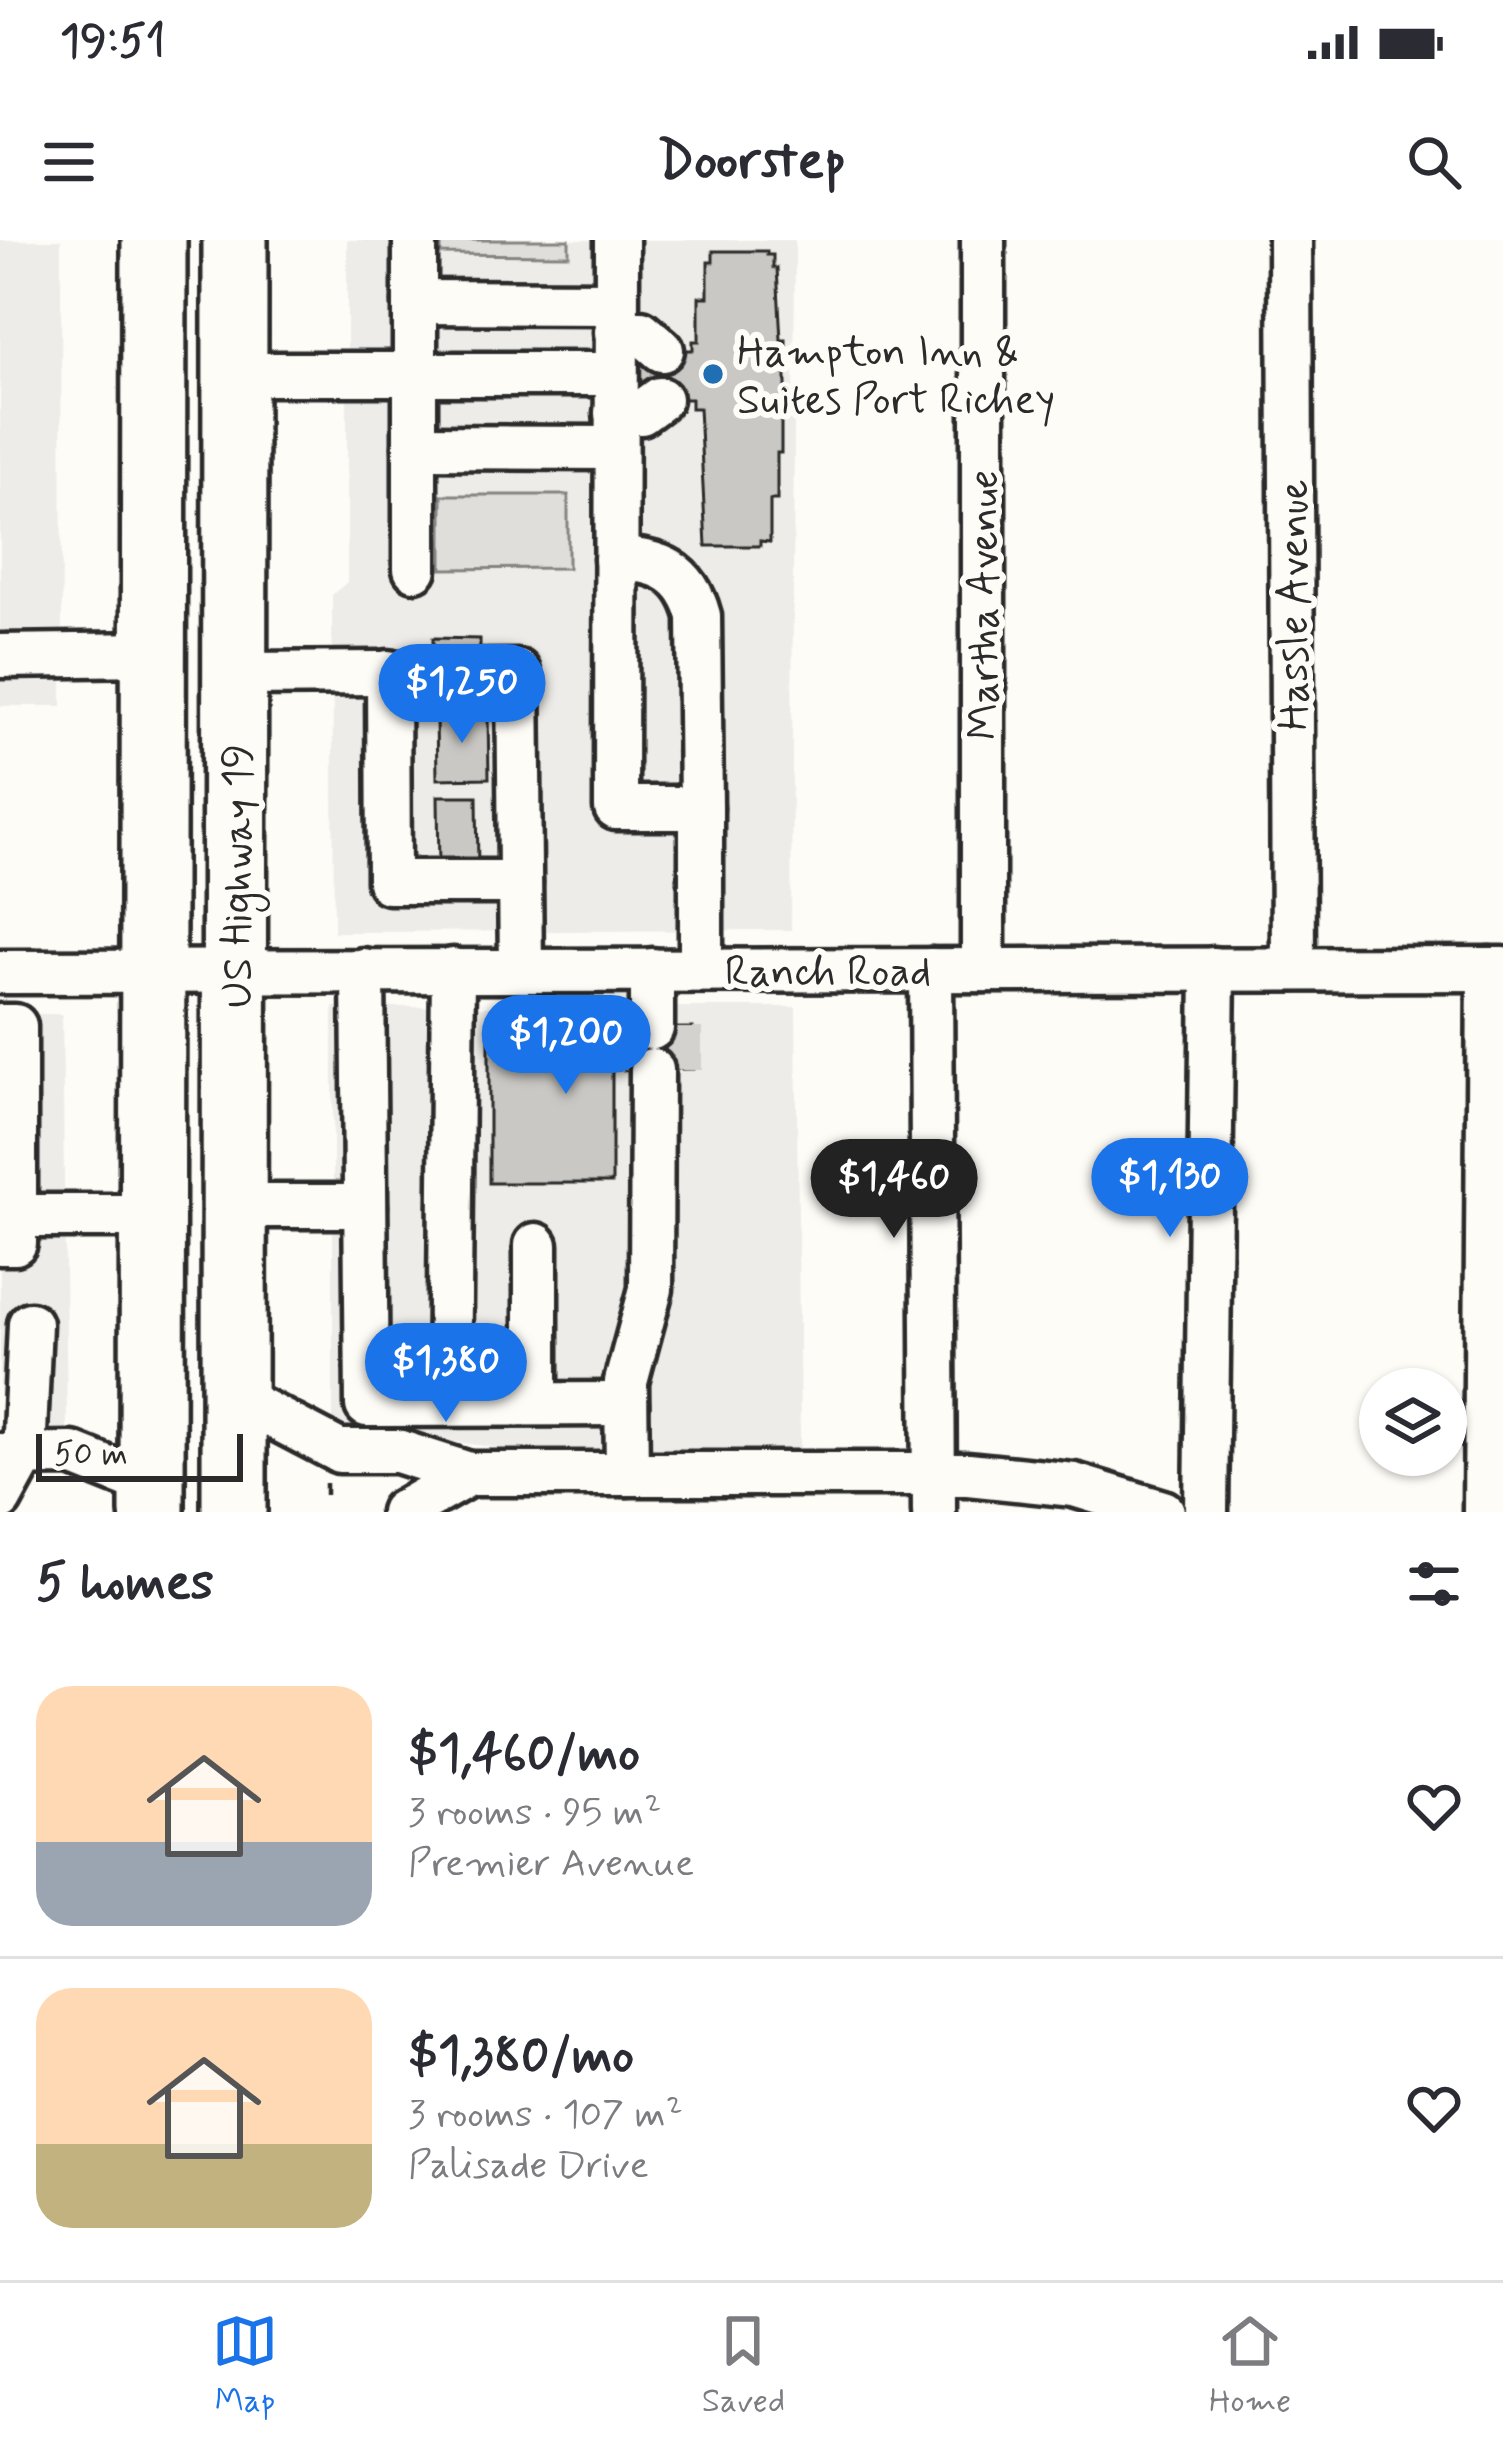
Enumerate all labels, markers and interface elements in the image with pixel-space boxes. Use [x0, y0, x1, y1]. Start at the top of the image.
text: 19:51 [60, 13, 165, 72]
text: Doorstep [657, 127, 846, 198]
icon: menu [36, 129, 102, 195]
icon: search [1401, 129, 1467, 195]
place label: Hampton Inn & Suites Port Richey [737, 326, 1055, 429]
marker: Hampton Inn & Suites Port Richey [700, 361, 726, 387]
street label: Martha Avenue [958, 470, 1013, 740]
street label: Hassle Avenue [1268, 480, 1323, 730]
pin: $1,250 [364, 644, 560, 746]
text: $1,250 [406, 657, 518, 708]
street label: US Highway 19 [212, 744, 270, 1008]
street label: Ranch Road [725, 946, 931, 1001]
pin: $1,200 [468, 995, 664, 1097]
text: $1,200 [509, 1008, 623, 1059]
pin: $1,130 [1072, 1138, 1268, 1240]
pin: $1,460 [796, 1139, 992, 1241]
text: $1,130 [1118, 1151, 1222, 1202]
text: $1,460 [838, 1152, 950, 1203]
pin: $1,380 [348, 1323, 544, 1425]
text: $1,380 [392, 1336, 500, 1387]
map controls [1359, 1368, 1467, 1476]
button: layers [1359, 1368, 1467, 1476]
scale bar [36, 1428, 243, 1481]
text: 50 m [54, 1433, 128, 1477]
text: 5 homes [36, 1551, 214, 1617]
icon: filters [1401, 1551, 1467, 1617]
text: $1,460/mo [408, 1722, 640, 1788]
icon: home [132, 1734, 276, 1878]
icon: heart [1401, 1773, 1467, 1839]
text: 3 rooms · 95 m² [408, 1788, 661, 1839]
text: Premier Avenue [408, 1839, 694, 1890]
text: $1,380/mo [408, 2024, 634, 2090]
icon: home [132, 2036, 276, 2180]
icon: heart [1401, 2075, 1467, 2141]
text: 3 rooms · 107 m² [408, 2090, 683, 2141]
text: Palisade Drive [408, 2141, 649, 2192]
tab: Map [212, 2308, 278, 2424]
tab: Saved [702, 2308, 785, 2424]
tab: Home [1209, 2308, 1291, 2424]

